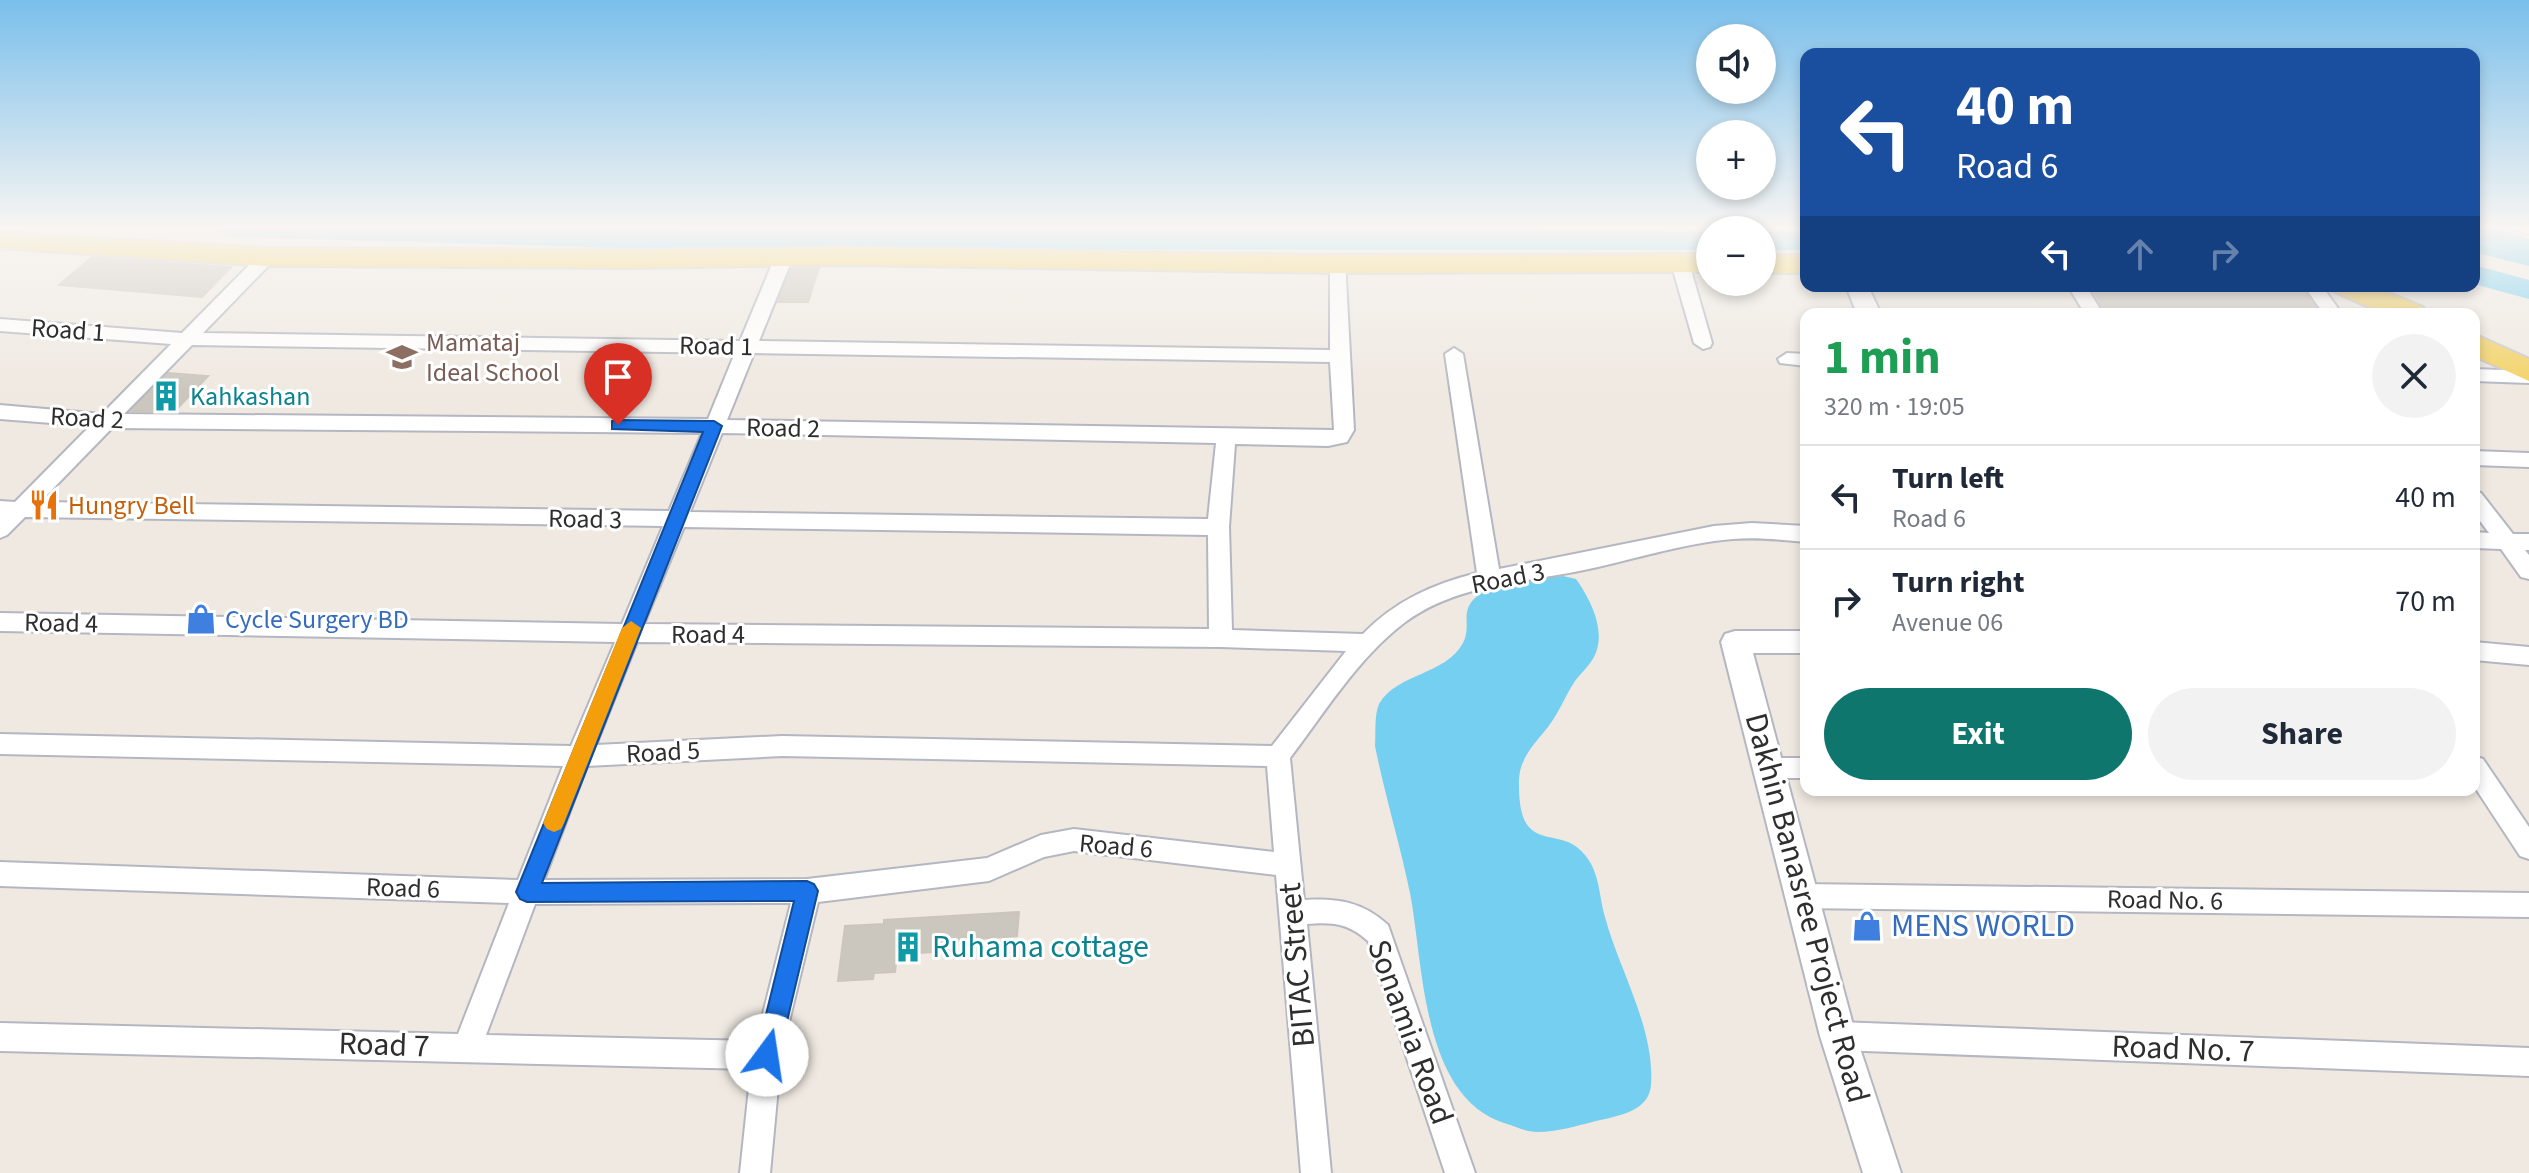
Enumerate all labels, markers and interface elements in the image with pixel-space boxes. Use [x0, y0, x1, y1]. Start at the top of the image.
map controls [1696, 24, 1776, 296]
button: sound [1696, 24, 1776, 104]
text: 40 m [1956, 67, 2074, 146]
icon: left [1824, 80, 1928, 184]
button: + [1696, 120, 1776, 200]
text: Road 6 [1956, 141, 2058, 192]
button: − [1696, 216, 1776, 296]
icon: left [2034, 232, 2078, 276]
icon: ahead [2118, 232, 2162, 276]
icon: right [2202, 232, 2246, 276]
street label: Road 1 [30, 309, 106, 351]
place label: Mamataj Ideal School [426, 324, 559, 391]
text: 1 min [1824, 324, 1941, 392]
street label: Road 1 [679, 327, 753, 365]
button: close [2372, 334, 2456, 418]
school or university icon: Mamataj Ideal School [385, 340, 419, 374]
pin [584, 343, 652, 425]
icon: arrive [596, 355, 640, 399]
place label: Kahkashan [190, 378, 310, 415]
building icon: Kahkashan [149, 379, 183, 413]
text: 320 m · 19:05 [1824, 388, 1965, 425]
street label: Road 2 [49, 398, 125, 438]
street label: Road 2 [746, 409, 820, 447]
text: Turn left [1892, 457, 2004, 500]
icon: left [1824, 475, 1868, 519]
text: 40 m [2395, 476, 2456, 519]
place label: Hungry Bell [68, 487, 195, 524]
restaurant icon: Hungry Bell [27, 488, 61, 522]
street label: Road 3 [548, 500, 622, 538]
text: Road 6 [1892, 500, 1966, 537]
street label: Road 3 [1468, 553, 1548, 603]
text: Turn right [1892, 561, 2024, 604]
icon: right [1824, 579, 1868, 623]
text: 70 m [2395, 580, 2456, 623]
place label: Cycle Surgery BD [225, 601, 409, 638]
shop icon: Cycle Surgery BD [184, 602, 218, 636]
street label: Road 4 [24, 604, 98, 642]
text: Avenue 06 [1892, 604, 2003, 641]
street label: Road 4 [671, 616, 745, 653]
button: Exit [1824, 688, 2132, 780]
button: Share [2148, 688, 2456, 780]
street label: Dakhin Banasree Project Road [1733, 708, 1881, 1108]
street label: Road 5 [625, 732, 701, 772]
street label: Road 6 [1078, 824, 1154, 868]
street label: Road 6 [365, 868, 441, 908]
street label: Road No. 6 [2107, 880, 2223, 920]
street label: BITAC Street [1267, 881, 1327, 1049]
place label: MENS WORLD [1891, 903, 2075, 949]
shop icon: MENS WORLD [1850, 909, 1884, 943]
place label: Ruhama cottage [932, 924, 1149, 970]
building icon: Ruhama cottage [891, 930, 925, 964]
street label: Sonamia Road [1355, 933, 1465, 1131]
position arrow [725, 1013, 809, 1097]
street label: Road 7 [338, 1020, 430, 1070]
street label: Road No. 7 [2111, 1024, 2255, 1074]

